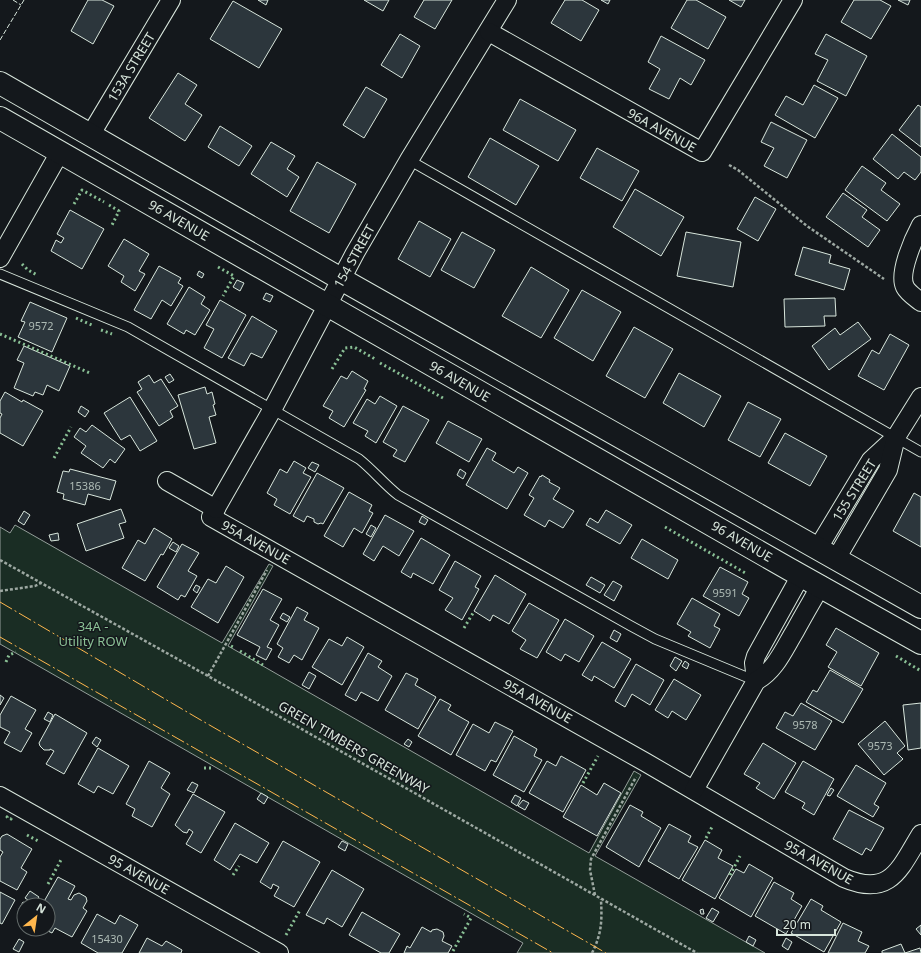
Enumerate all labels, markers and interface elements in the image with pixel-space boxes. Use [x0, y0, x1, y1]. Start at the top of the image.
street label: 153A STREET [103, 28, 159, 105]
street label: 96A AVENUE [624, 104, 700, 156]
street label: 96 AVENUE [145, 195, 213, 245]
street label: 154 STREET [329, 220, 379, 291]
house number: 9572 [28, 318, 54, 333]
street label: 96 AVENUE [426, 356, 494, 406]
street label: 155 STREET [828, 455, 881, 524]
house number: 15386 [69, 478, 101, 493]
street label: 95A AVENUE [218, 516, 294, 568]
street label: 96 AVENUE [708, 516, 776, 566]
house number: 9591 [712, 585, 738, 600]
park label: 34A - Utility ROW [58, 617, 128, 650]
street label: 95A AVENUE [500, 675, 576, 727]
street label: GREEN TIMBERS GREENWAY [275, 696, 433, 798]
house number: 9578 [792, 717, 818, 732]
house number: 9573 [867, 738, 893, 753]
street label: 95A AVENUE [781, 836, 857, 888]
street label: 95 AVENUE [105, 850, 173, 898]
north arrow [16, 897, 56, 937]
text: N [34, 899, 49, 917]
scale bar [777, 911, 835, 937]
text: 20 m [783, 916, 811, 933]
house number: 15430 [91, 931, 123, 946]

